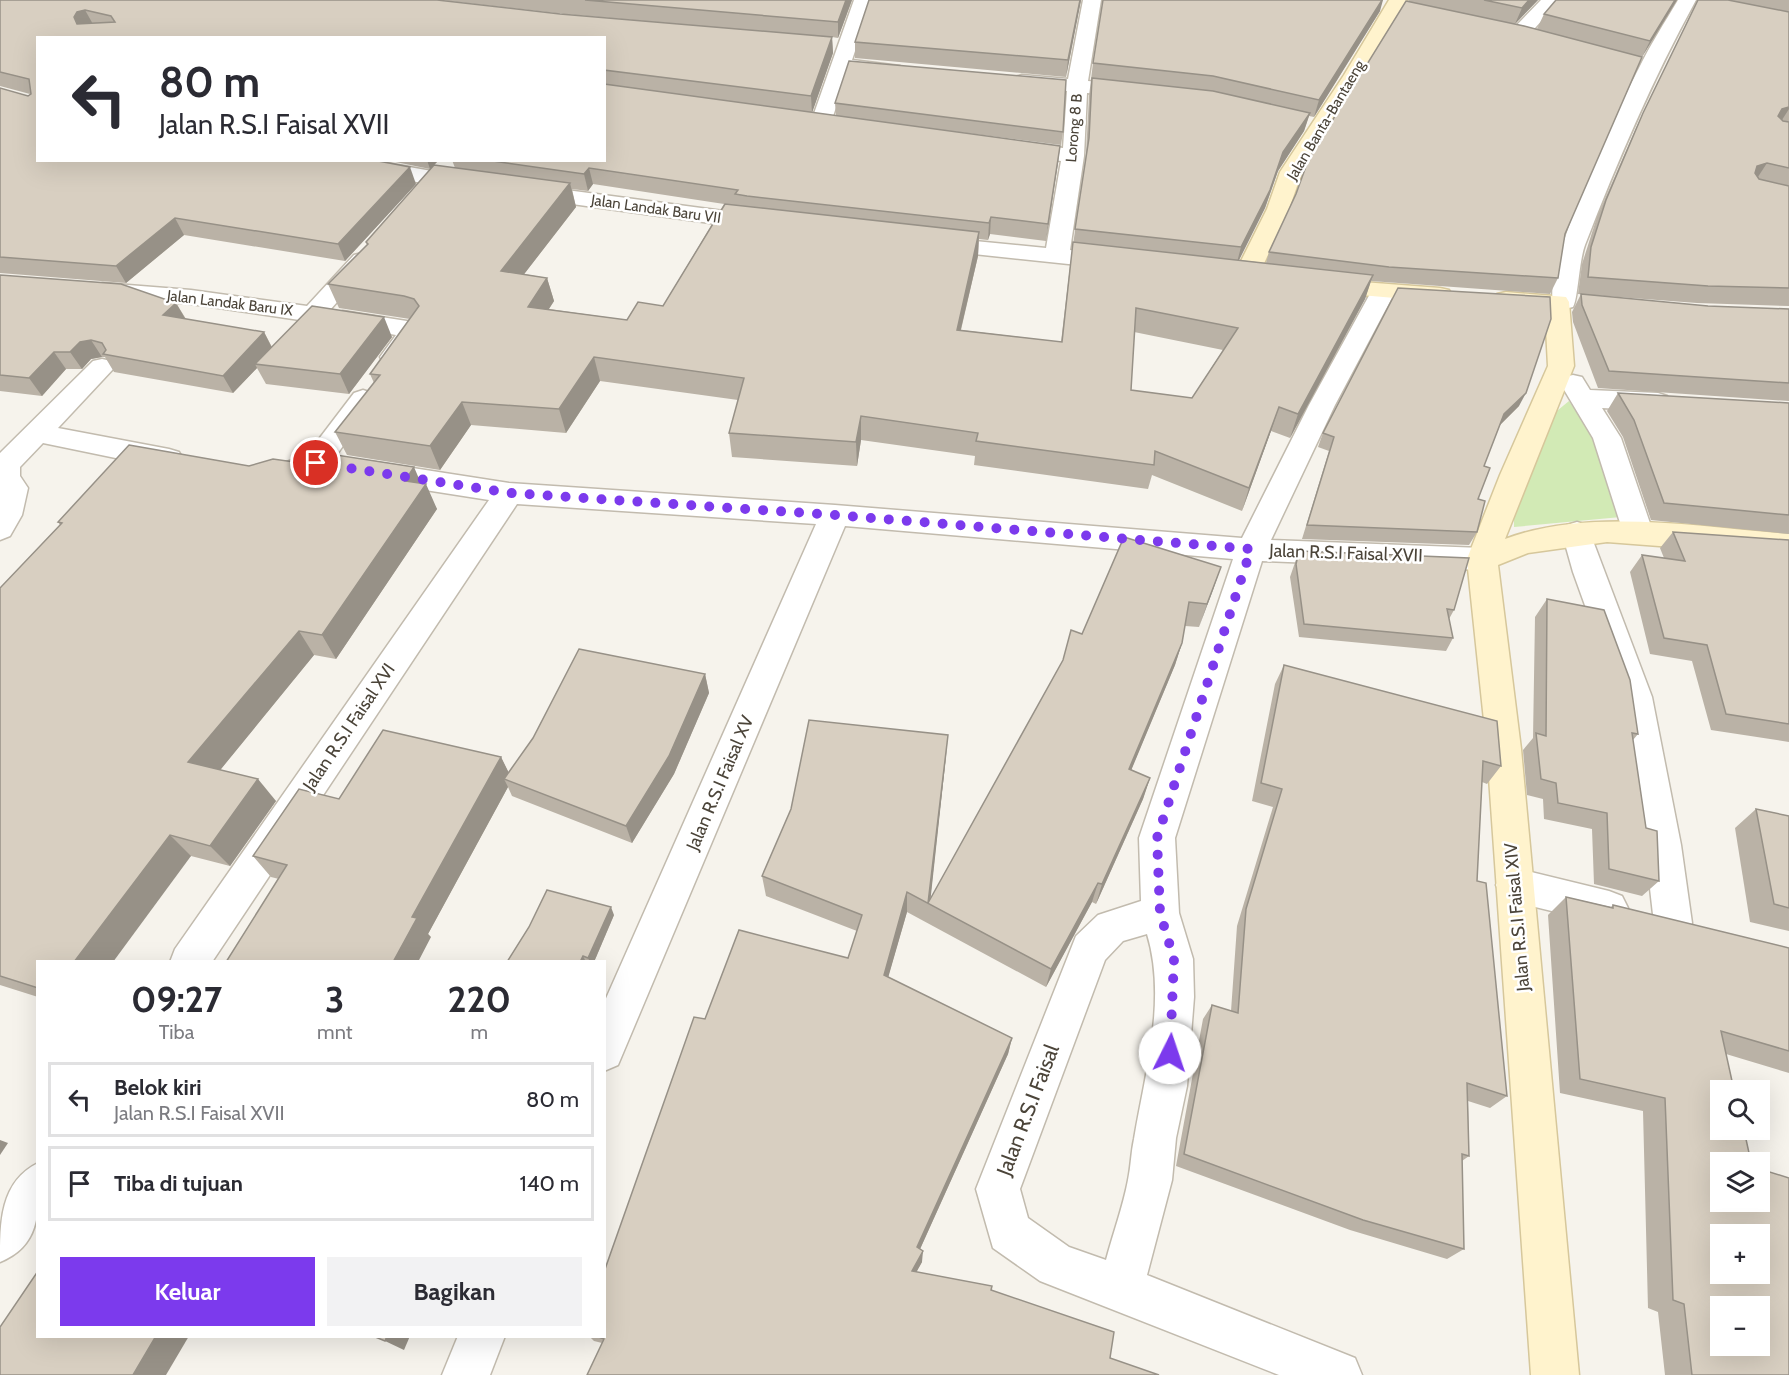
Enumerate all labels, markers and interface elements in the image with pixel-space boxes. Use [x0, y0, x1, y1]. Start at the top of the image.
text: 80 m [159, 56, 260, 108]
street label: Jalan Banta-Bantaeng [1283, 56, 1369, 184]
icon: left [60, 60, 138, 138]
street label: Lorong 8 B [1062, 93, 1086, 163]
text: Jalan R.S.I Faisal XVII [159, 108, 389, 141]
street label: Jalan Landak Baru VII [589, 191, 722, 227]
street label: Jalan Landak Baru IX [165, 286, 294, 320]
pin [290, 437, 341, 488]
icon: arrive [299, 446, 332, 479]
street label: Jalan R.S.I Faisal XVII [1268, 539, 1423, 567]
street label: Jalan R.S.I Faisal XVI [298, 659, 400, 796]
street label: Jalan R.S.I Faisal XV [681, 712, 758, 855]
street label: Jalan R.S.I Faisal XIV [1500, 842, 1535, 993]
text: 09:27 [131, 977, 222, 1021]
text: 3 [325, 977, 344, 1021]
text: 220 [447, 977, 511, 1021]
text: Tiba [159, 1020, 194, 1044]
text: mnt [317, 1020, 352, 1044]
text: m [470, 1020, 488, 1044]
position arrow [1138, 1021, 1202, 1085]
street label: Jalan R.S.I Faisal [991, 1041, 1064, 1180]
text: Belok kiri [114, 1074, 201, 1101]
map controls [1710, 1080, 1770, 1356]
button: search [1710, 1080, 1770, 1140]
icon: left [63, 1083, 96, 1116]
text: 80 m [526, 1086, 579, 1113]
text: Jalan R.S.I Faisal XVII [114, 1101, 285, 1125]
button: layers [1710, 1152, 1770, 1212]
icon: arrive [63, 1167, 96, 1200]
text: Tiba di tujuan [114, 1170, 243, 1197]
text: 140 m [520, 1170, 579, 1197]
button: + [1710, 1224, 1770, 1284]
button: Keluar [60, 1257, 315, 1326]
button: Bagikan [327, 1257, 582, 1326]
button: − [1710, 1296, 1770, 1356]

